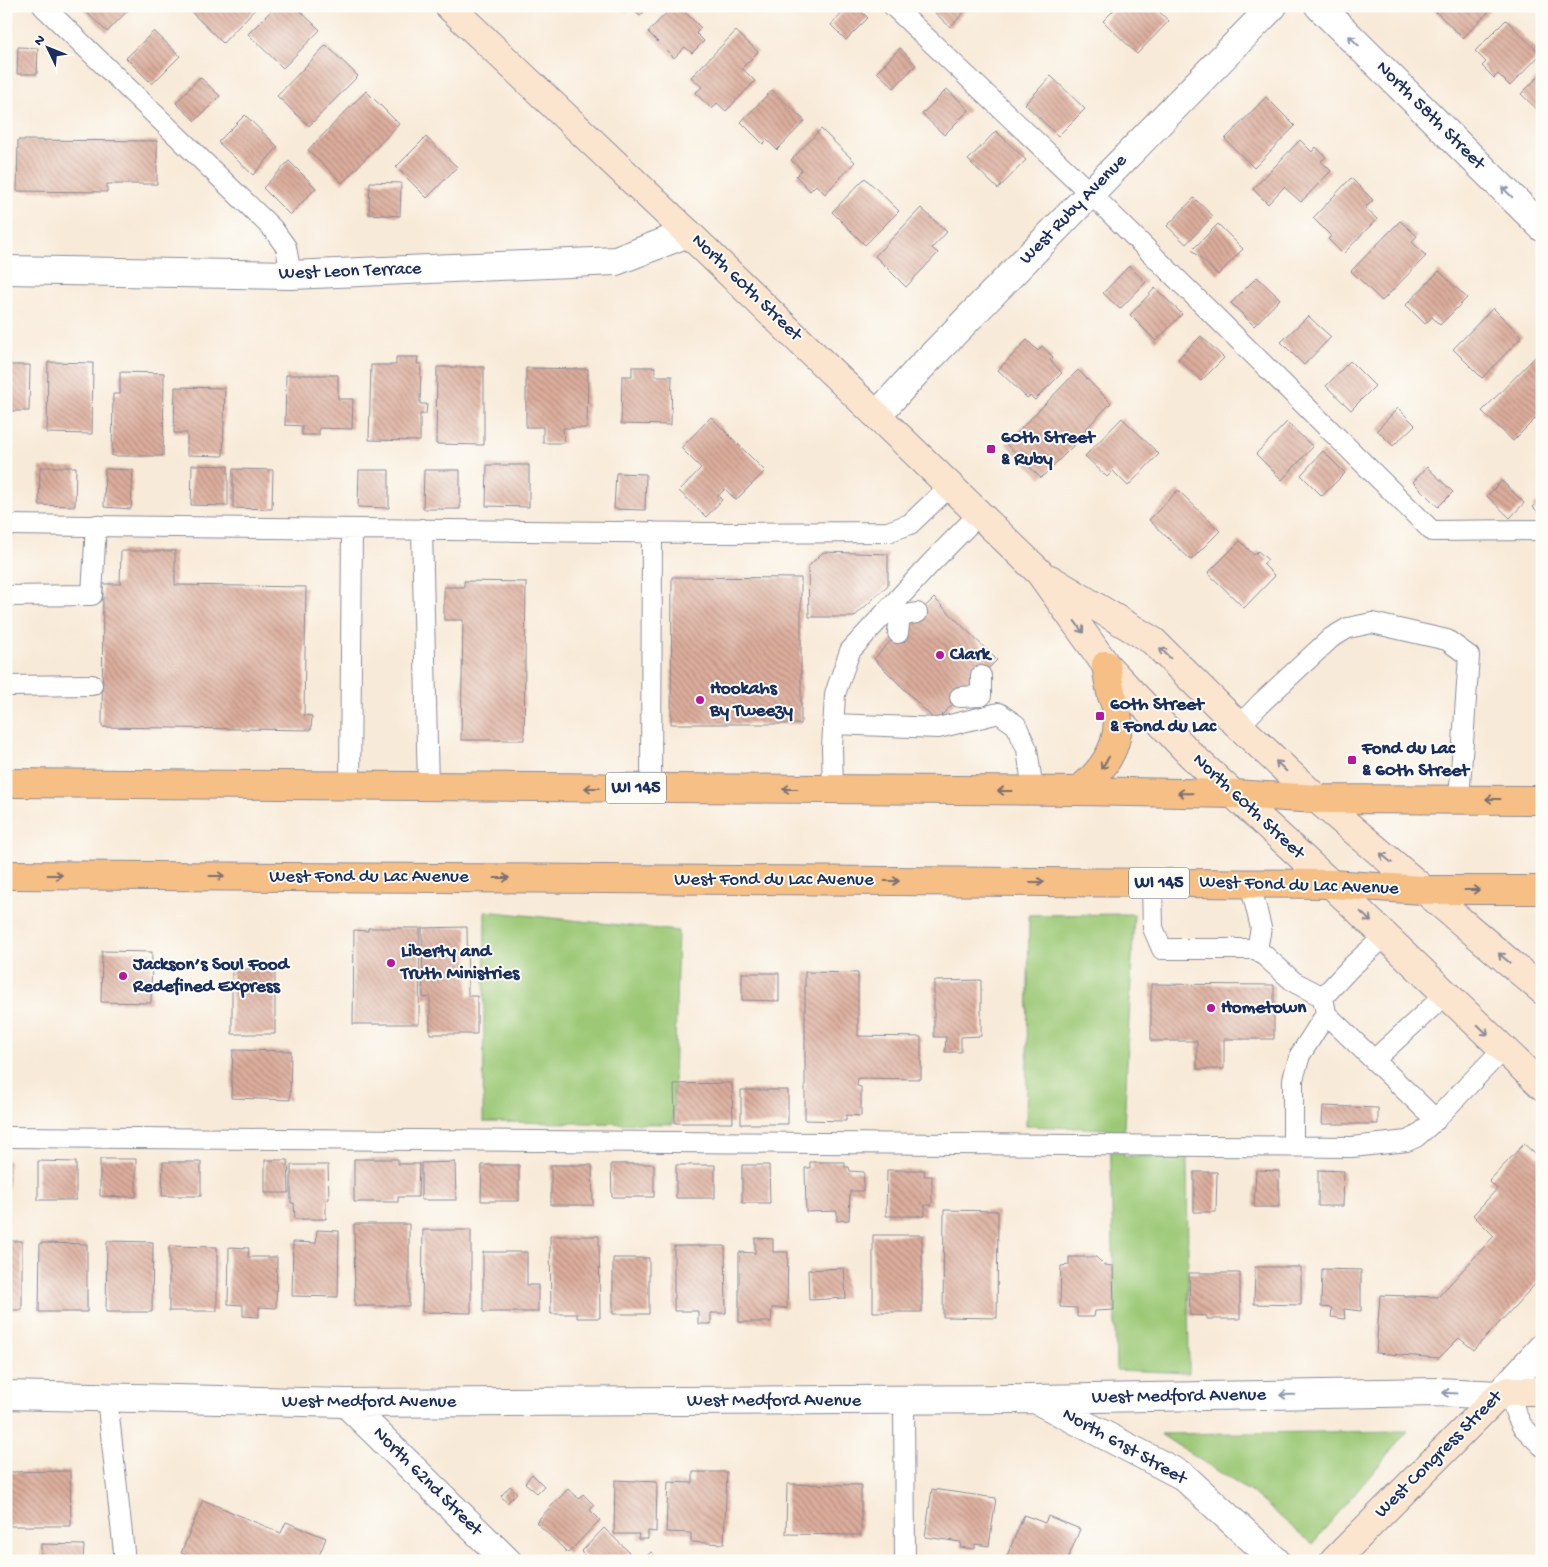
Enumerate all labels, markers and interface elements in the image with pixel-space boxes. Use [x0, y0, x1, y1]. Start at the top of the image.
north arrow [22, 22, 72, 72]
text: N [31, 32, 50, 50]
one-way arrow [1348, 35, 1360, 47]
street label: North 58th Street [1371, 57, 1491, 177]
street label: West Ruby Avenue [1015, 150, 1133, 270]
one-way arrow [1501, 186, 1513, 199]
street label: North 60th Street [686, 229, 808, 348]
street label: West Leon Terrace [278, 258, 422, 286]
place label: 60th Street & Ruby [1001, 427, 1097, 472]
marker: 60th Street & Ruby [985, 443, 997, 455]
one-way arrow [1074, 620, 1084, 634]
place label: Clark [949, 644, 993, 667]
one-way arrow [1158, 647, 1171, 659]
marker: Clark [934, 649, 946, 661]
place label: Hookahs By Tweezy [709, 678, 794, 723]
marker: Hookahs By Tweezy [694, 694, 706, 706]
place label: 60th Street & Fond du Lac [1110, 694, 1218, 739]
marker: 60th Street & Fond du Lac [1094, 710, 1106, 722]
place label: Fond du Lac & 60th Street [1361, 738, 1471, 783]
street label: North 60th Street [1187, 749, 1311, 866]
marker: Fond du Lac & 60th Street [1346, 754, 1358, 766]
one-way arrow [1100, 755, 1110, 769]
one-way arrow [1275, 760, 1288, 772]
road number: WI 145 [606, 772, 666, 804]
one-way arrow [584, 783, 600, 793]
one-way arrow [782, 784, 798, 794]
one-way arrow [997, 786, 1013, 796]
one-way arrow [1177, 788, 1193, 798]
one-way arrow [1485, 794, 1502, 804]
one-way arrow [1380, 853, 1393, 864]
street label: West Fond du Lac Avenue [269, 866, 469, 889]
road number: WI 145 [1129, 868, 1189, 898]
street label: West Fond du Lac Avenue [674, 869, 874, 892]
one-way arrow [46, 870, 63, 880]
one-way arrow [209, 871, 225, 881]
street label: West Fond du Lac Avenue [1199, 871, 1399, 901]
one-way arrow [494, 873, 510, 883]
one-way arrow [884, 876, 900, 886]
one-way arrow [1028, 877, 1044, 887]
one-way arrow [1464, 885, 1480, 895]
one-way arrow [1360, 911, 1372, 923]
place label: Liberty and Truth Ministries [399, 941, 520, 986]
one-way arrow [1498, 953, 1511, 964]
place label: Jackson’s Soul Food Redefined Express [132, 954, 291, 999]
marker: Liberty and Truth Ministries [385, 957, 397, 969]
marker: Jackson’s Soul Food Redefined Express [117, 970, 129, 982]
place label: Hometown [1221, 997, 1307, 1020]
marker: Hometown [1205, 1002, 1217, 1014]
one-way arrow [1477, 1024, 1490, 1036]
street label: West Medford Avenue [1092, 1384, 1267, 1410]
street label: West Congress Street [1370, 1385, 1509, 1524]
one-way arrow [1442, 1388, 1458, 1397]
street label: West Medford Avenue [687, 1390, 861, 1413]
one-way arrow [1280, 1390, 1296, 1400]
street label: West Medford Avenue [282, 1391, 456, 1414]
street label: North 61st Street [1058, 1403, 1192, 1492]
street label: North 62nd Street [367, 1422, 488, 1543]

